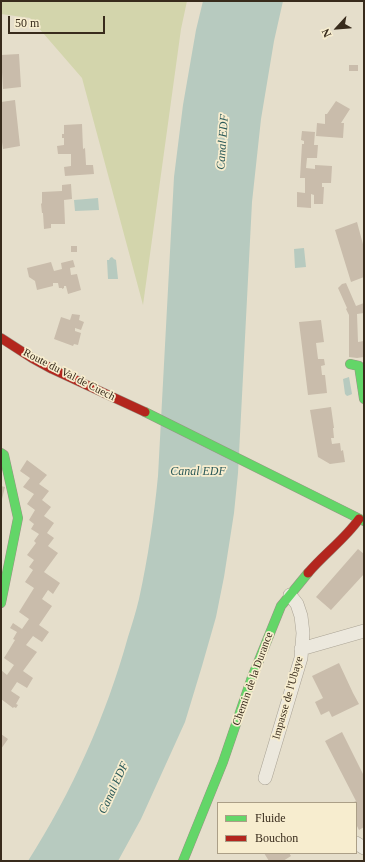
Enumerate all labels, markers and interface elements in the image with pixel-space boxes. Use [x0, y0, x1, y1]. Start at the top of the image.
scale bar [10, 8, 107, 34]
north arrow [317, 8, 357, 48]
text: 50 m [15, 16, 39, 30]
text: N [319, 27, 333, 39]
water label: Canal EDF [214, 114, 232, 170]
street label: Route du Val de Cuech [21, 346, 117, 404]
water label: Canal EDF [170, 465, 226, 479]
street label: Chemin de la Durance [230, 630, 276, 728]
street label: Impasse de l'Ubaye [270, 655, 306, 741]
water label: Canal EDF [96, 760, 132, 816]
legend [217, 802, 357, 854]
text: Fluide [255, 811, 286, 825]
text: Bouchon [255, 831, 298, 845]

